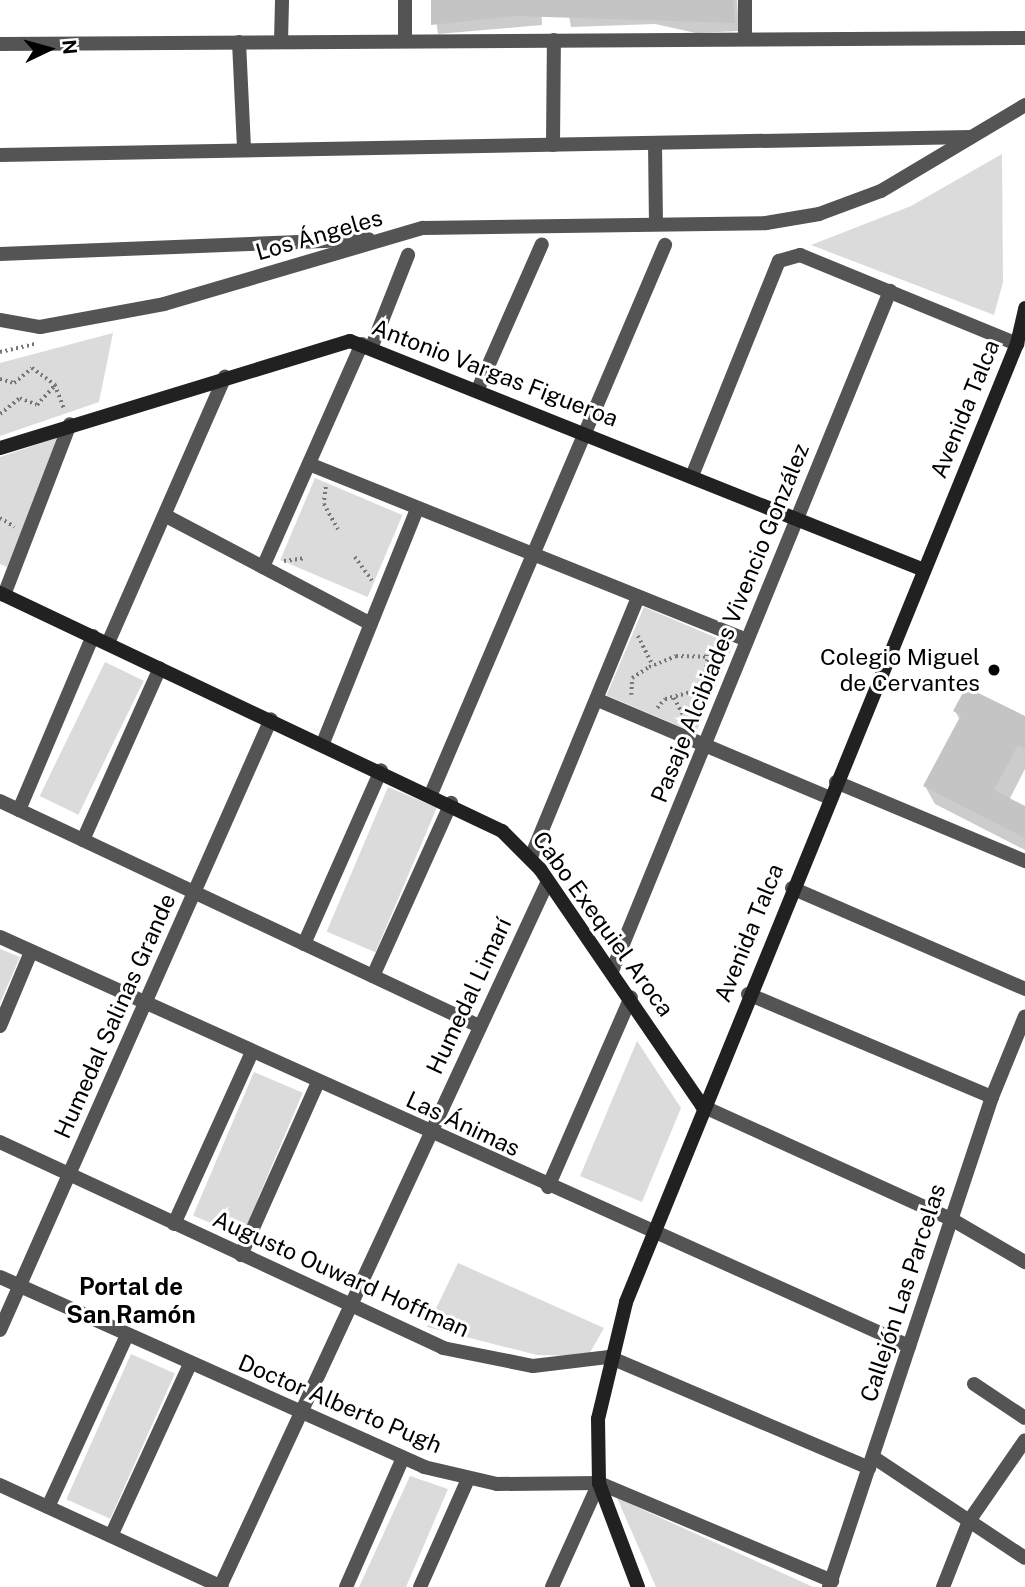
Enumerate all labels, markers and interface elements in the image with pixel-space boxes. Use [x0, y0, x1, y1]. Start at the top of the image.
north arrow [14, 14, 84, 84]
text: N [58, 39, 82, 56]
street label: Los Ángeles [252, 204, 386, 266]
street label: Antonio Vargas Figueroa [368, 313, 622, 433]
street label: Avenida Talca [925, 336, 1005, 482]
street label: Pasaje Alcibiades Vivencio González [645, 439, 815, 807]
place label: Colegio Miguel de Cervantes [820, 643, 980, 697]
marker: Colegio Miguel de Cervantes [986, 662, 1002, 678]
street label: Cabo Exequiel Aroca [527, 826, 679, 1022]
street label: Avenida Talca [709, 860, 789, 1006]
street label: Humedal Salinas Grande [48, 889, 182, 1143]
street label: Humedal Limarí [421, 913, 517, 1079]
street label: Las Ánimas [402, 1086, 524, 1162]
street label: Callejón Las Parcelas [855, 1181, 951, 1405]
street label: Augusto Ouward Hoffman [209, 1205, 473, 1343]
district label: Portal de San Ramón [66, 1273, 196, 1329]
street label: Doctor Alberto Pugh [234, 1349, 446, 1459]

